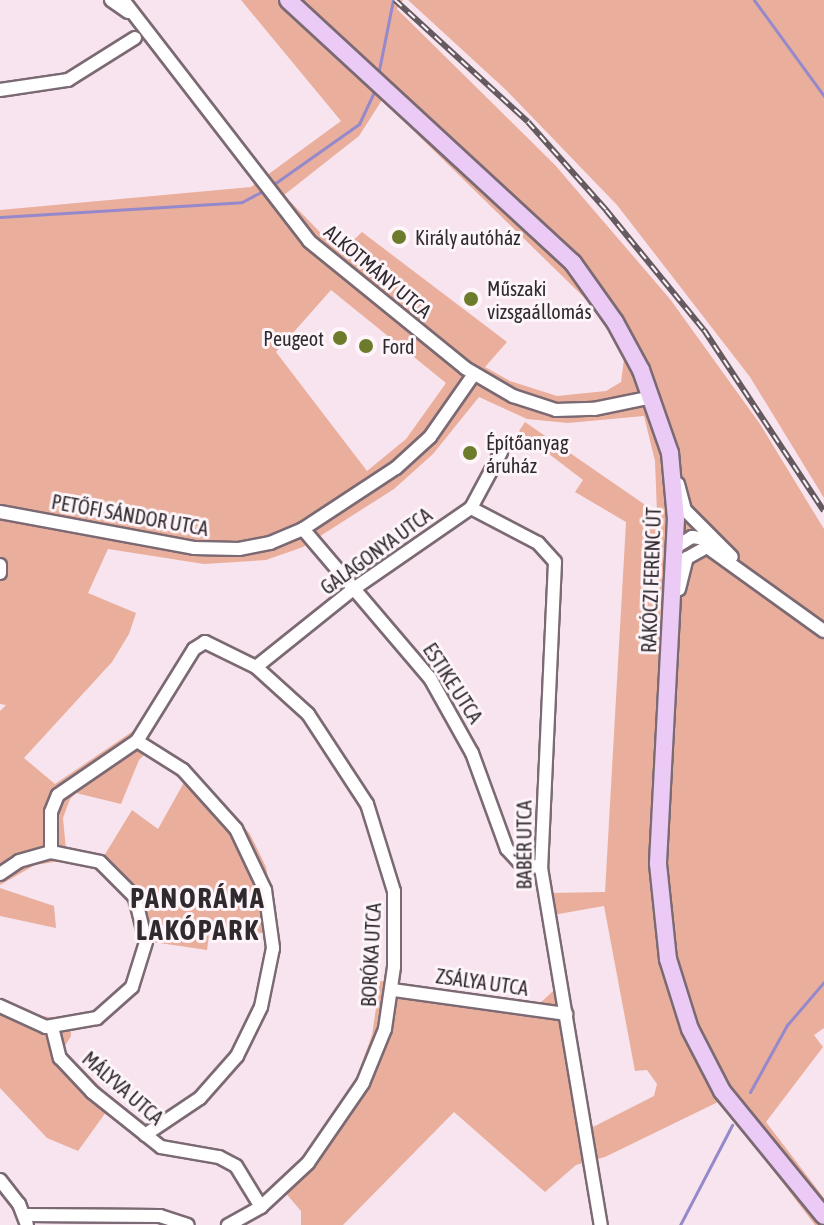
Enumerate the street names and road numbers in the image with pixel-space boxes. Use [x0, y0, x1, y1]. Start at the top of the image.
street label: ALKOTMÁNY UTCA [320, 219, 436, 323]
street label: PETŐFI SÁNDOR UTCA [50, 489, 210, 541]
street label: GALAGONYA UTCA [316, 503, 436, 599]
street label: RÁKÓCZI FERENC ÚT [636, 507, 666, 653]
street label: ESTIKE UTCA [418, 638, 488, 728]
street label: BABÉR UTCA [512, 801, 536, 889]
street label: BORÓKA UTCA [356, 902, 386, 1008]
street label: ZSÁLYA UTCA [434, 964, 530, 1000]
street label: MÁLYVA UTCA [78, 1046, 168, 1130]

